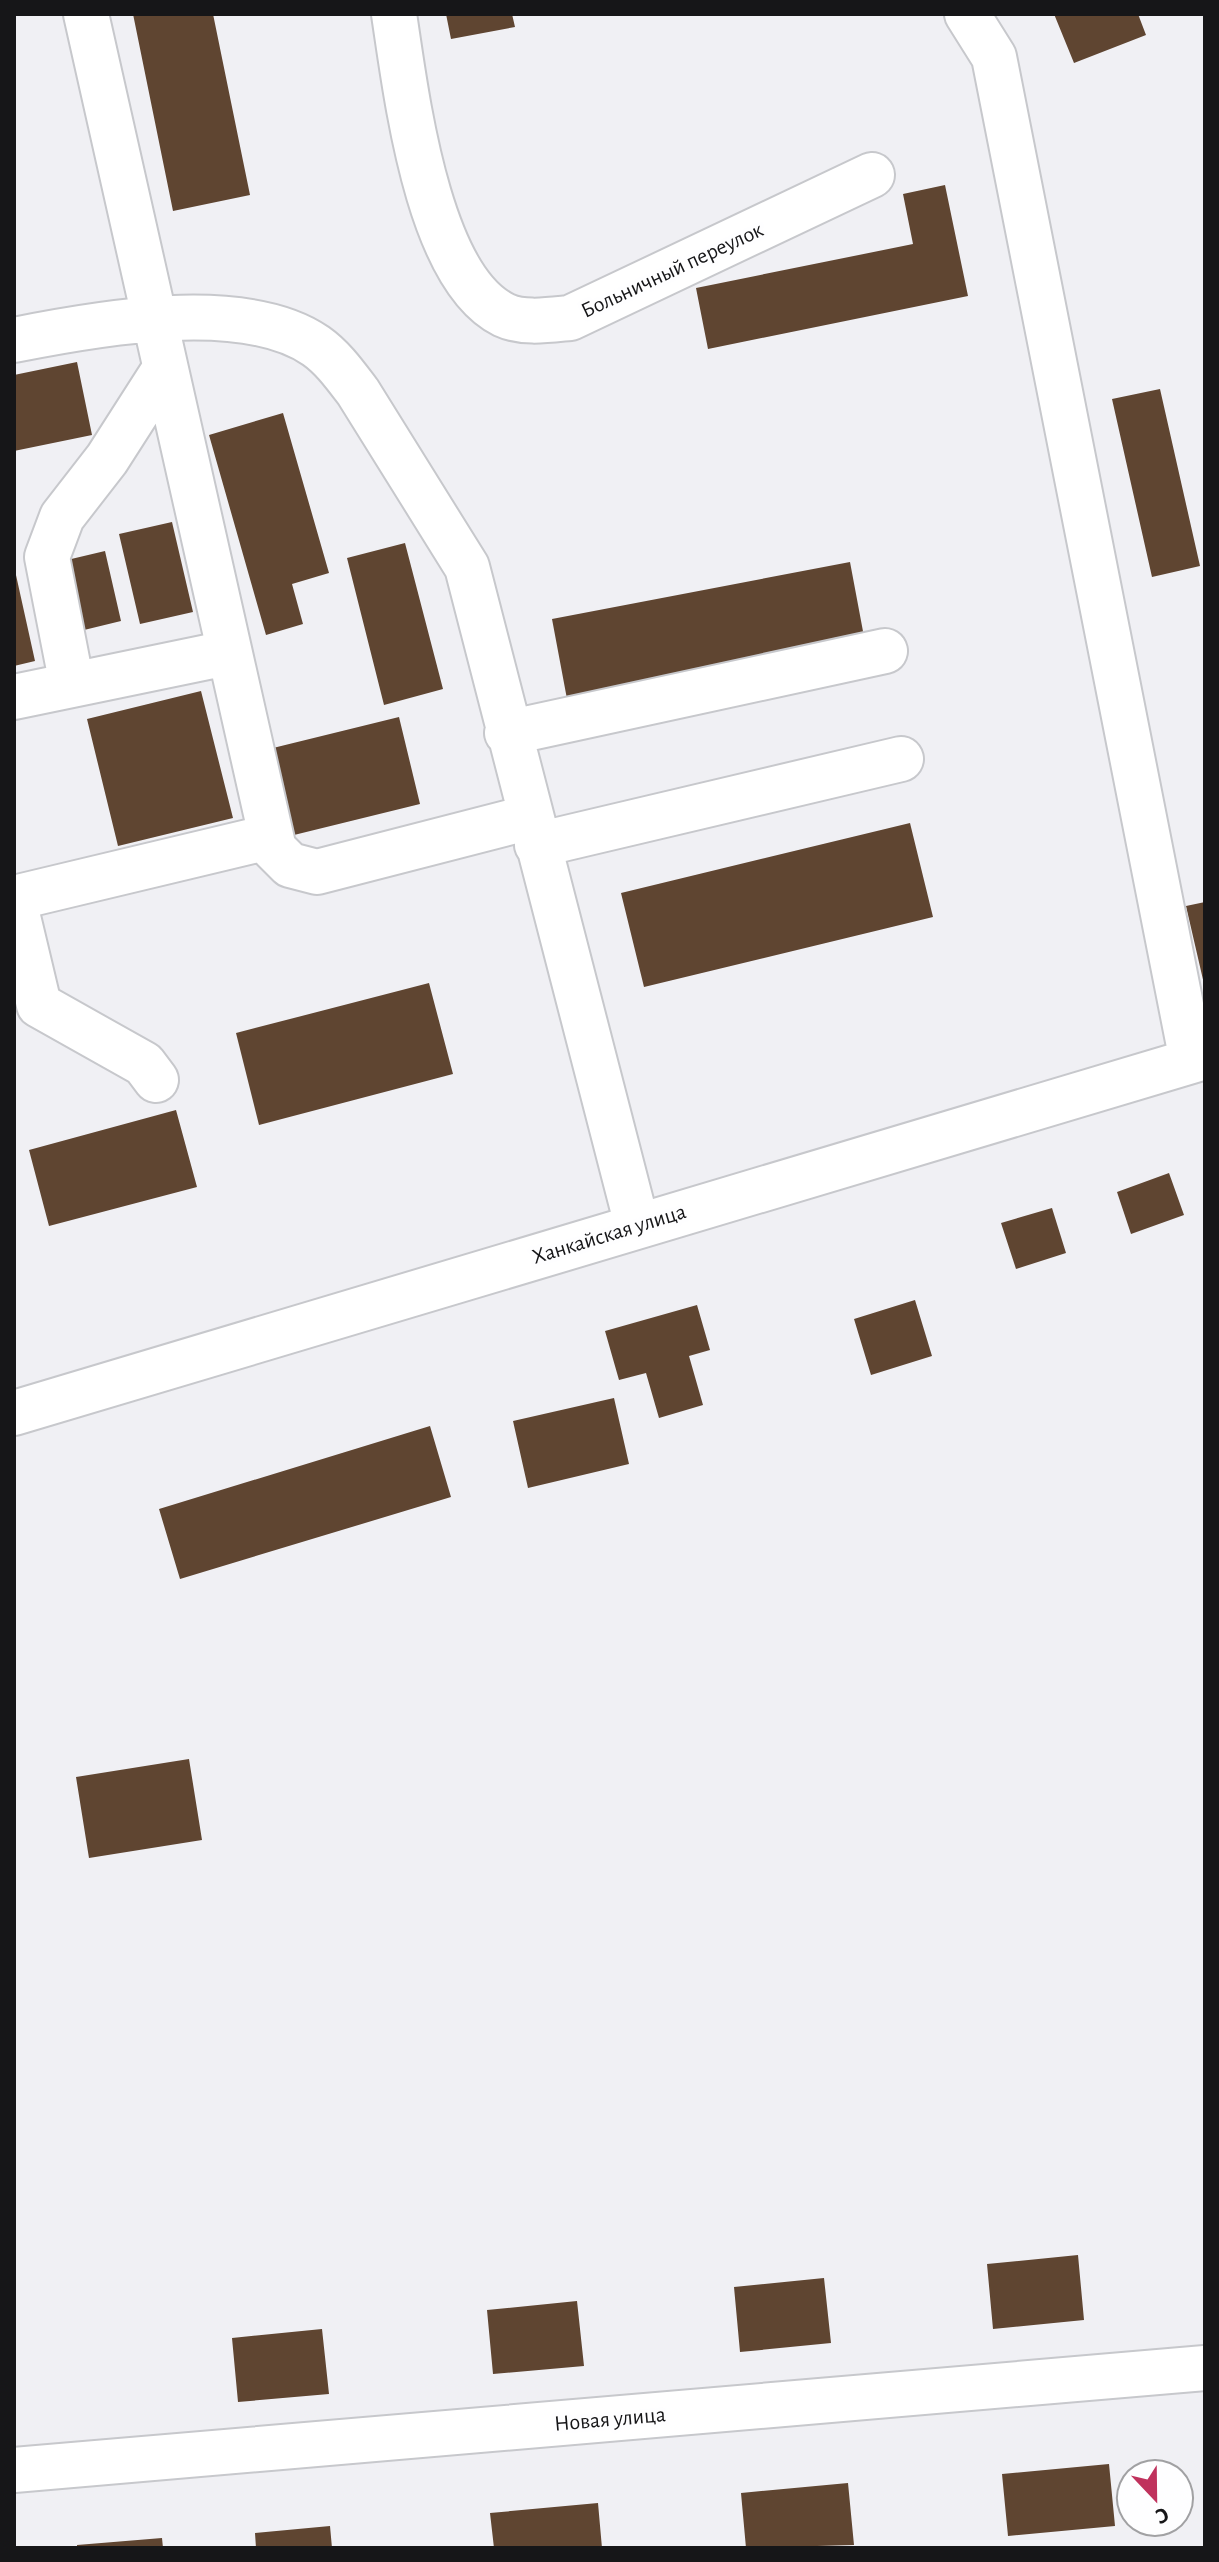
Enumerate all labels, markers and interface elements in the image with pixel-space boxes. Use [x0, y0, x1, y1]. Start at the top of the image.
street label: Больничный переулок [578, 218, 766, 322]
street label: Ханкайская улица [529, 1200, 689, 1268]
street label: Новая улица [553, 2403, 667, 2435]
north arrow [1115, 2458, 1195, 2538]
text: С [1152, 2503, 1172, 2528]

